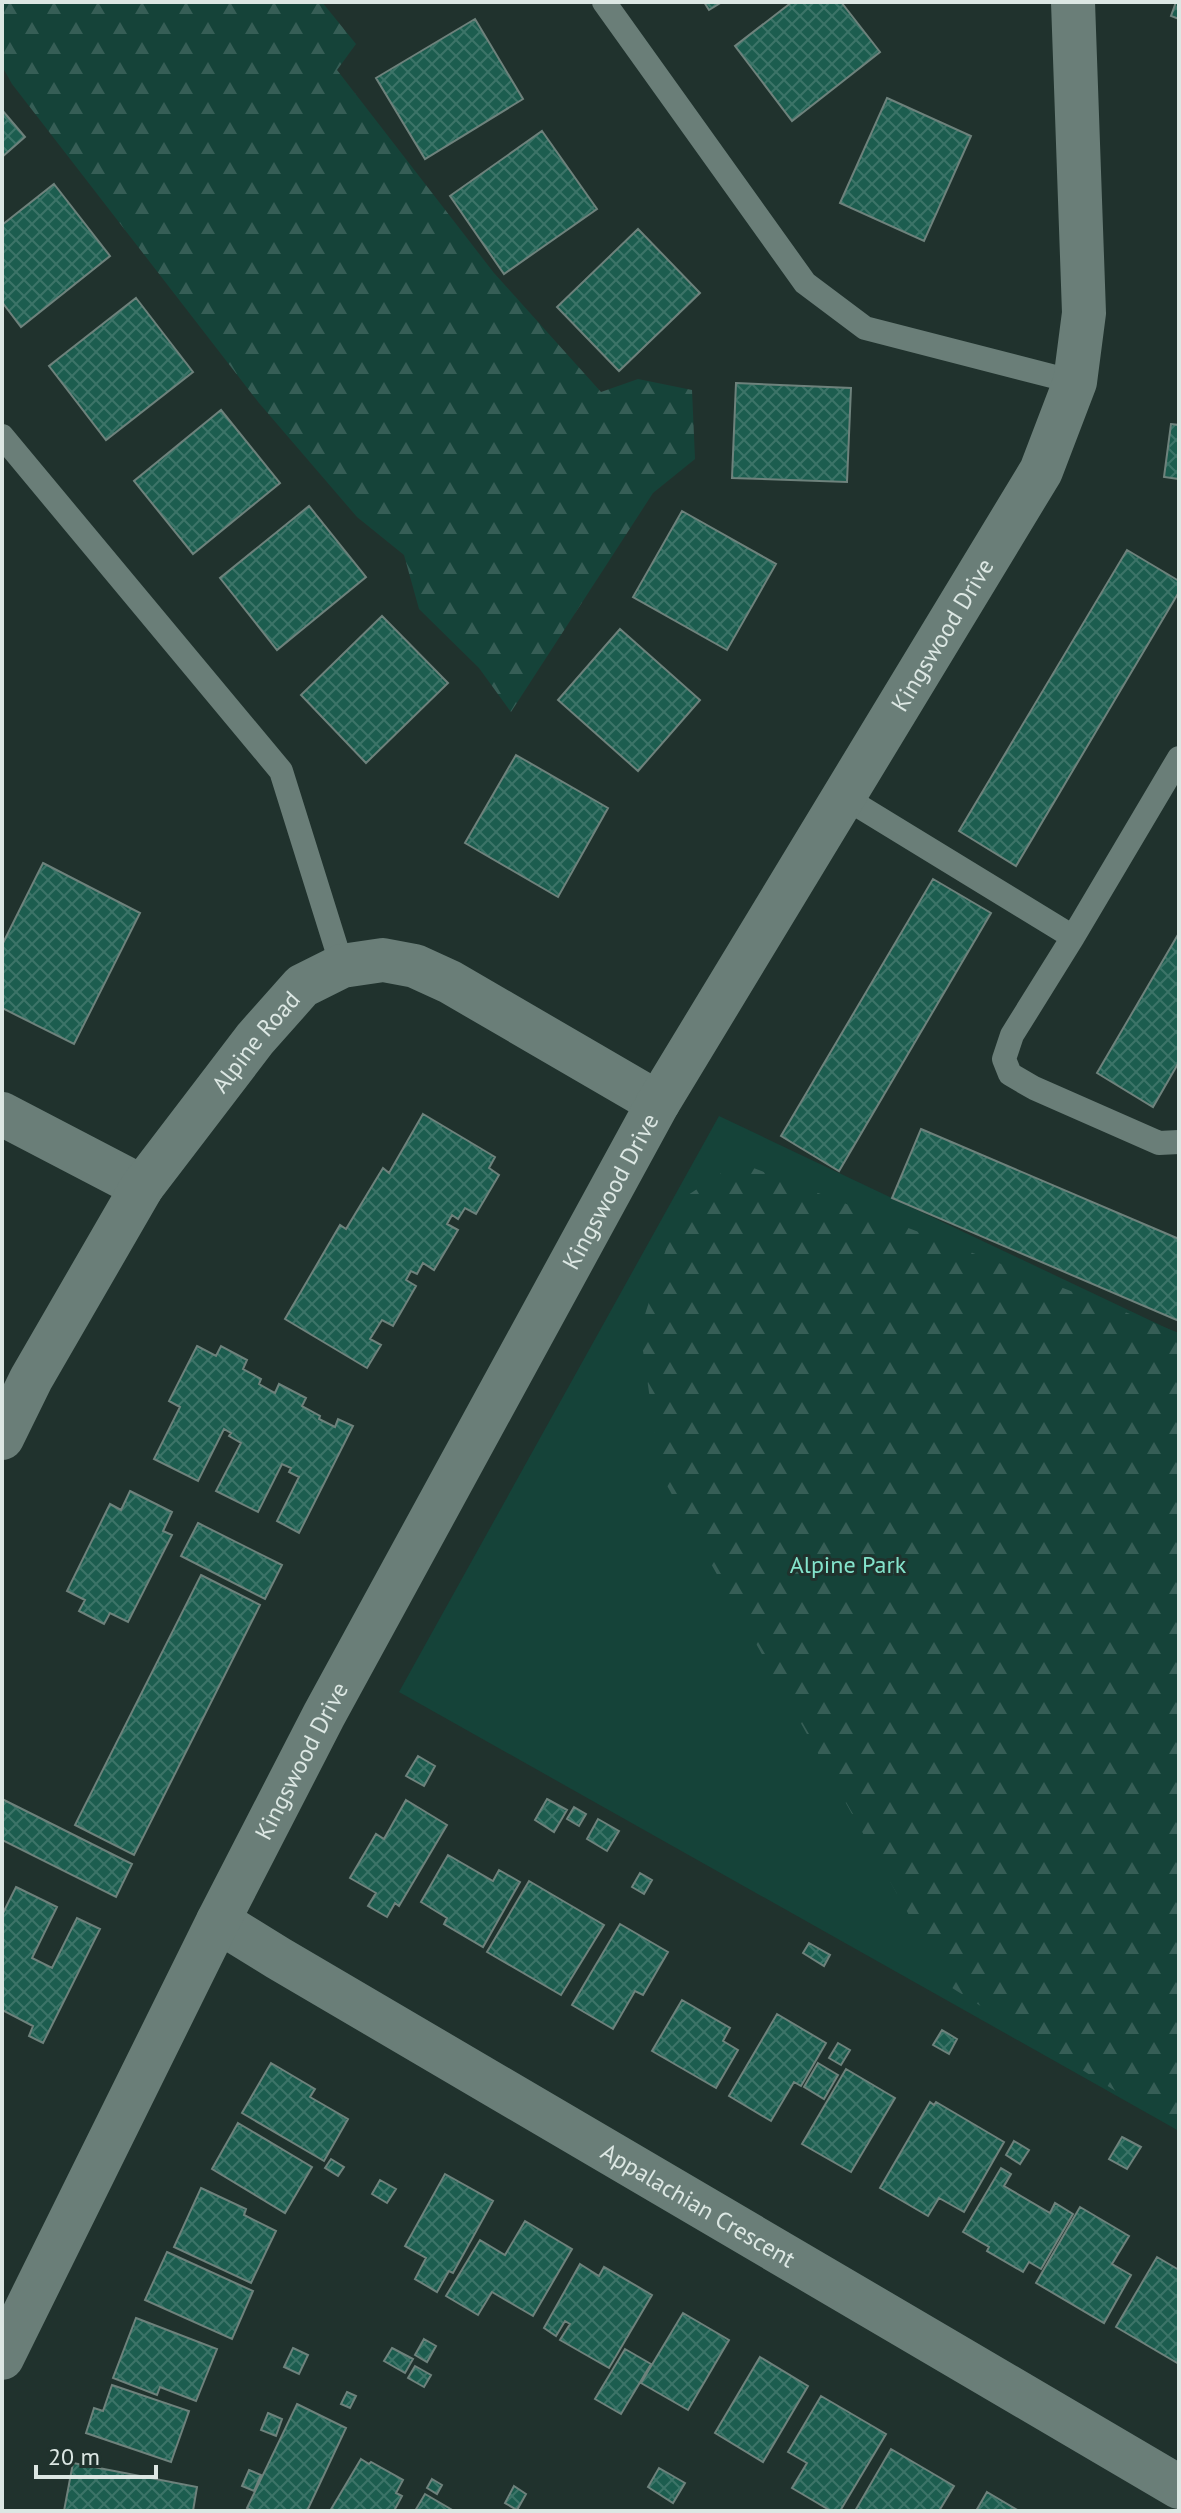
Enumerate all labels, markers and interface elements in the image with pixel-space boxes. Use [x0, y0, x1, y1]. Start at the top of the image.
street label: Kingswood Drive [884, 552, 1000, 717]
street label: Alpine Road [204, 984, 306, 1099]
street label: Kingswood Drive [555, 1107, 665, 1275]
park label: Alpine Park [790, 1549, 907, 1580]
street label: Kingswood Drive [247, 1676, 355, 1845]
street label: Appalachian Crescent [596, 2136, 801, 2274]
scale bar [36, 2429, 156, 2479]
text: 20 m [48, 2441, 100, 2472]

